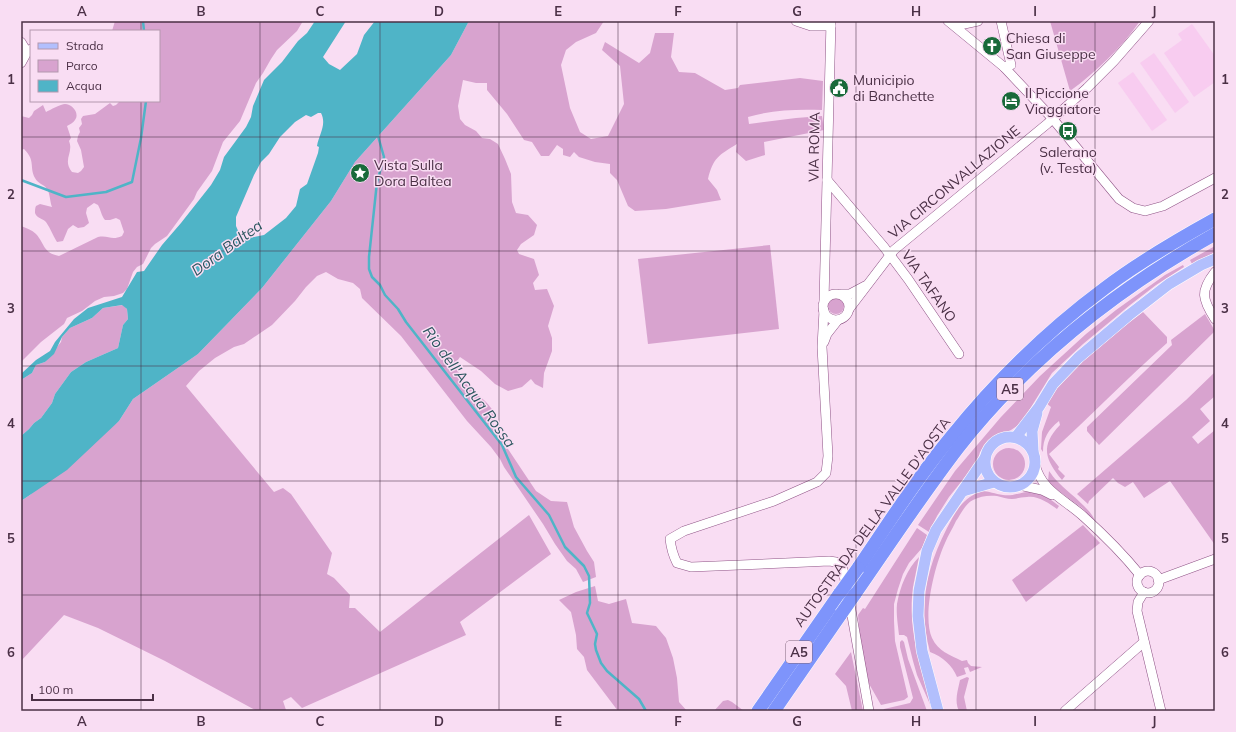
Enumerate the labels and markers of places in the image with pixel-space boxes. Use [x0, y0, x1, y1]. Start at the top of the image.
place label: Chiesa di San Giuseppe [1006, 29, 1096, 63]
church icon: Chiesa di San Giuseppe [981, 35, 1003, 57]
place label: Municipio di Banchette [853, 71, 934, 105]
public building icon: Municipio di Banchette [828, 77, 850, 99]
place label: Il Piccione Viaggiatore [1025, 84, 1101, 118]
hotel icon: Il Piccione Viaggiatore [1000, 90, 1022, 112]
bus stop icon: Salerano (v. Testa) [1057, 120, 1079, 142]
place label: Salerano (v. Testa) [1039, 143, 1097, 177]
place label: Vista Sulla Dora Baltea [374, 156, 452, 190]
place icon: Vista Sulla Dora Baltea [349, 162, 371, 184]

